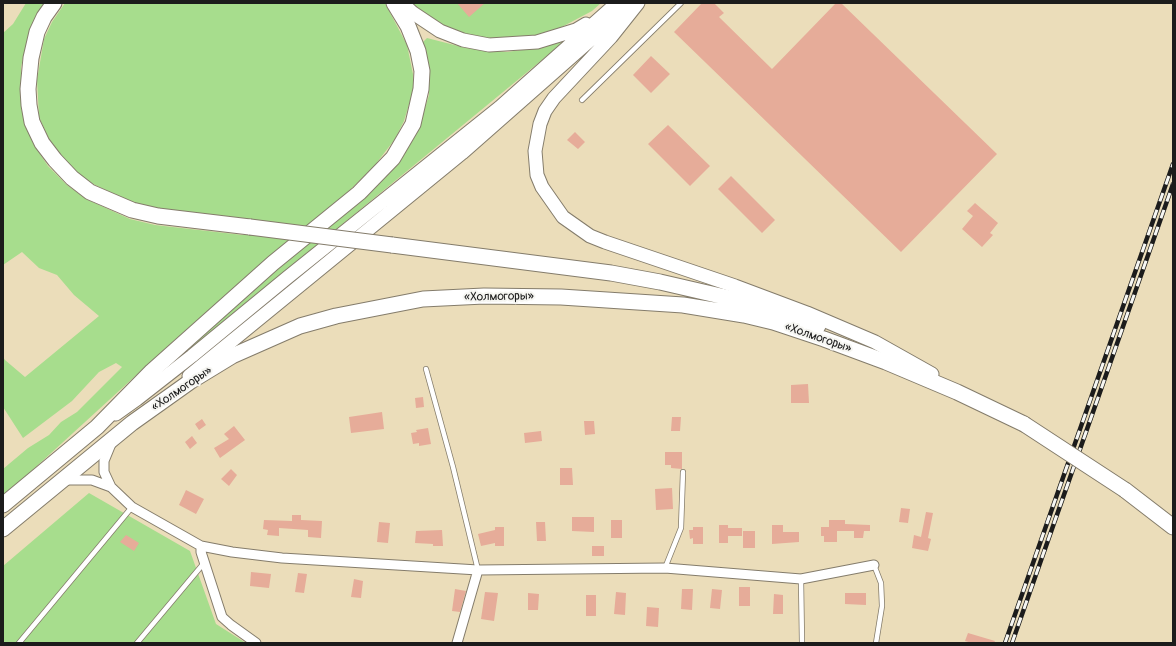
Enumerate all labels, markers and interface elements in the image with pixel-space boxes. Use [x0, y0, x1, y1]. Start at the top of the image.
street label: «Холмогоры» [464, 289, 534, 305]
street label: «Холмогоры» [783, 320, 853, 356]
street label: «Холмогоры» [149, 364, 215, 414]

